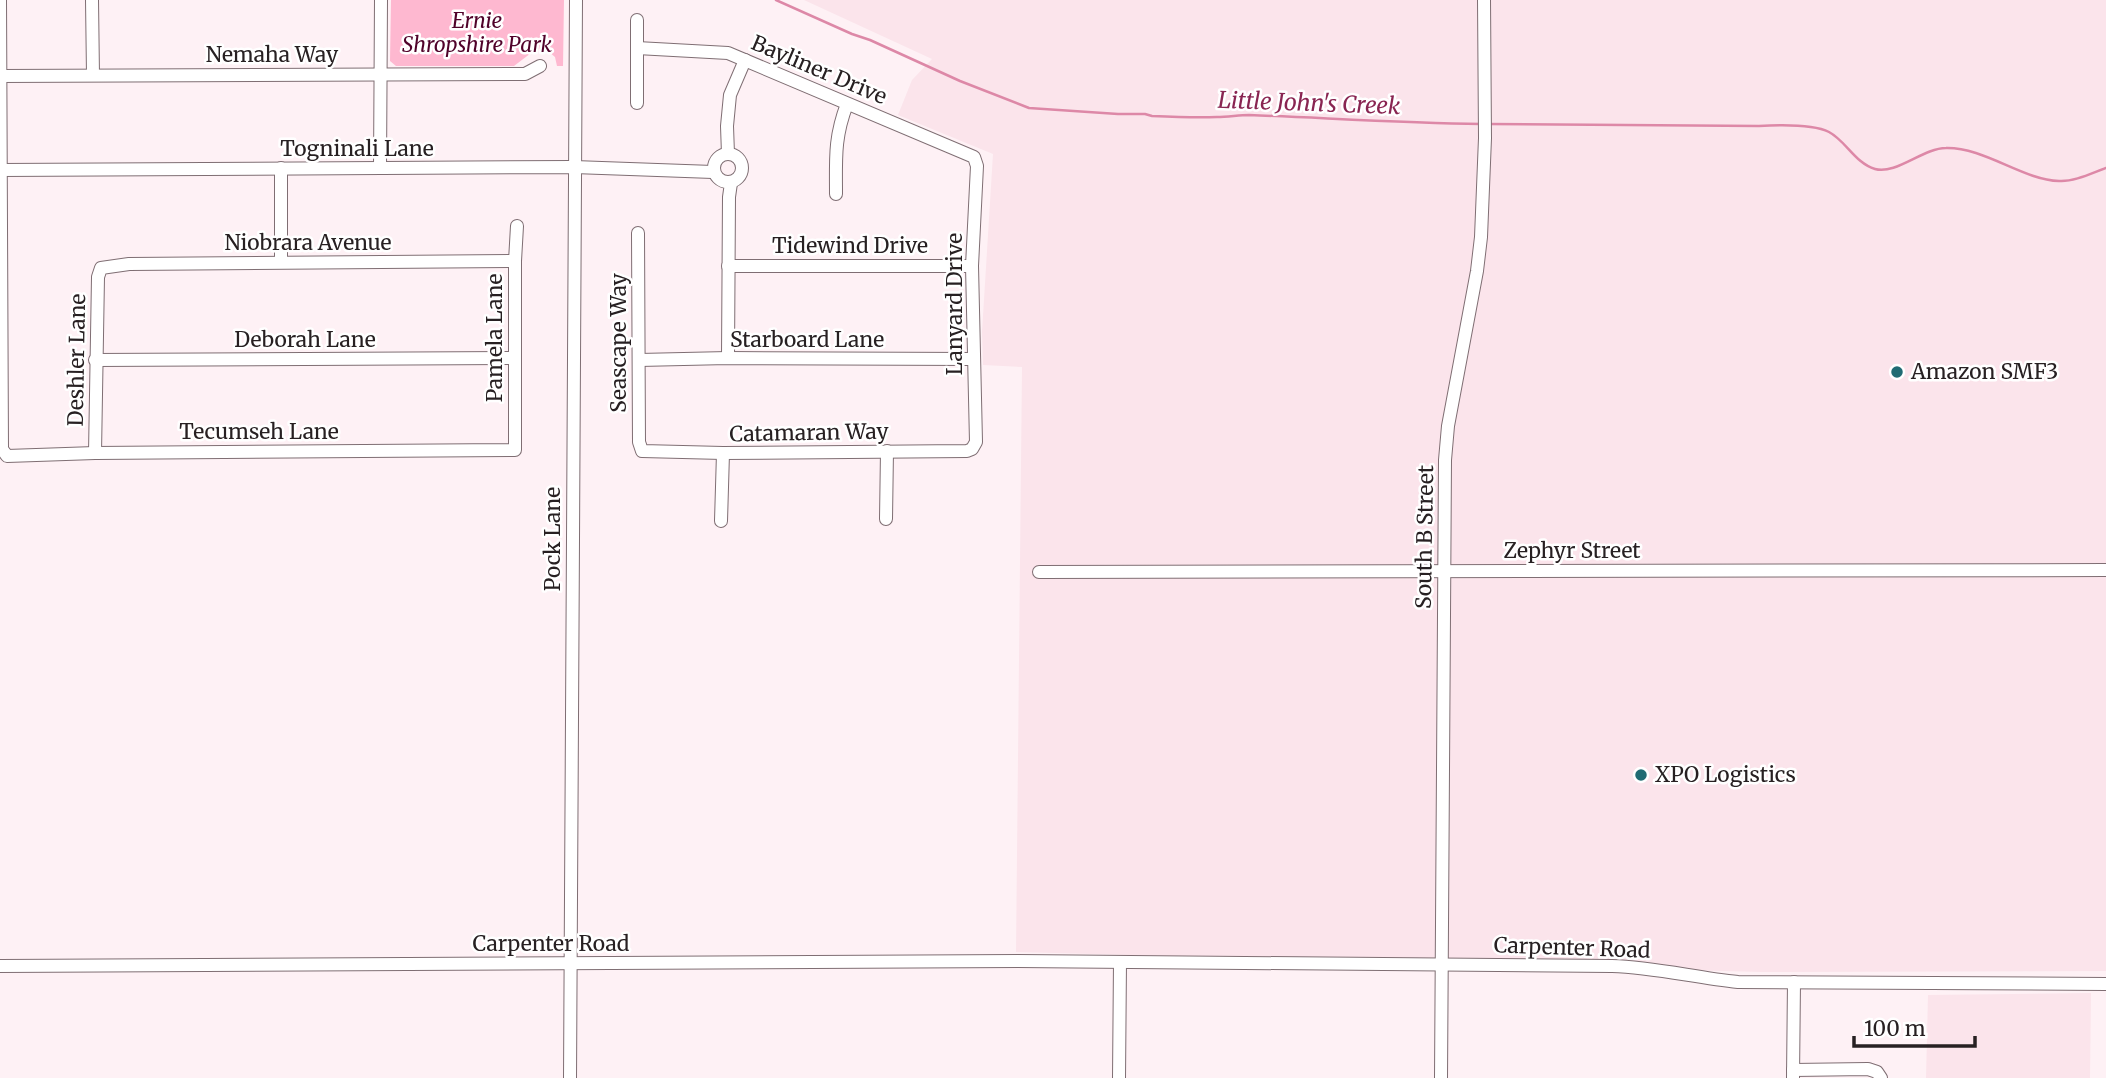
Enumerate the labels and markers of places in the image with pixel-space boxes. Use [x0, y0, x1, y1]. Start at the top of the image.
place label: Amazon SMF3 [1910, 358, 2058, 385]
marker: Amazon SMF3 [1889, 364, 1905, 380]
place label: XPO Logistics [1655, 761, 1796, 788]
marker: XPO Logistics [1633, 767, 1649, 783]

